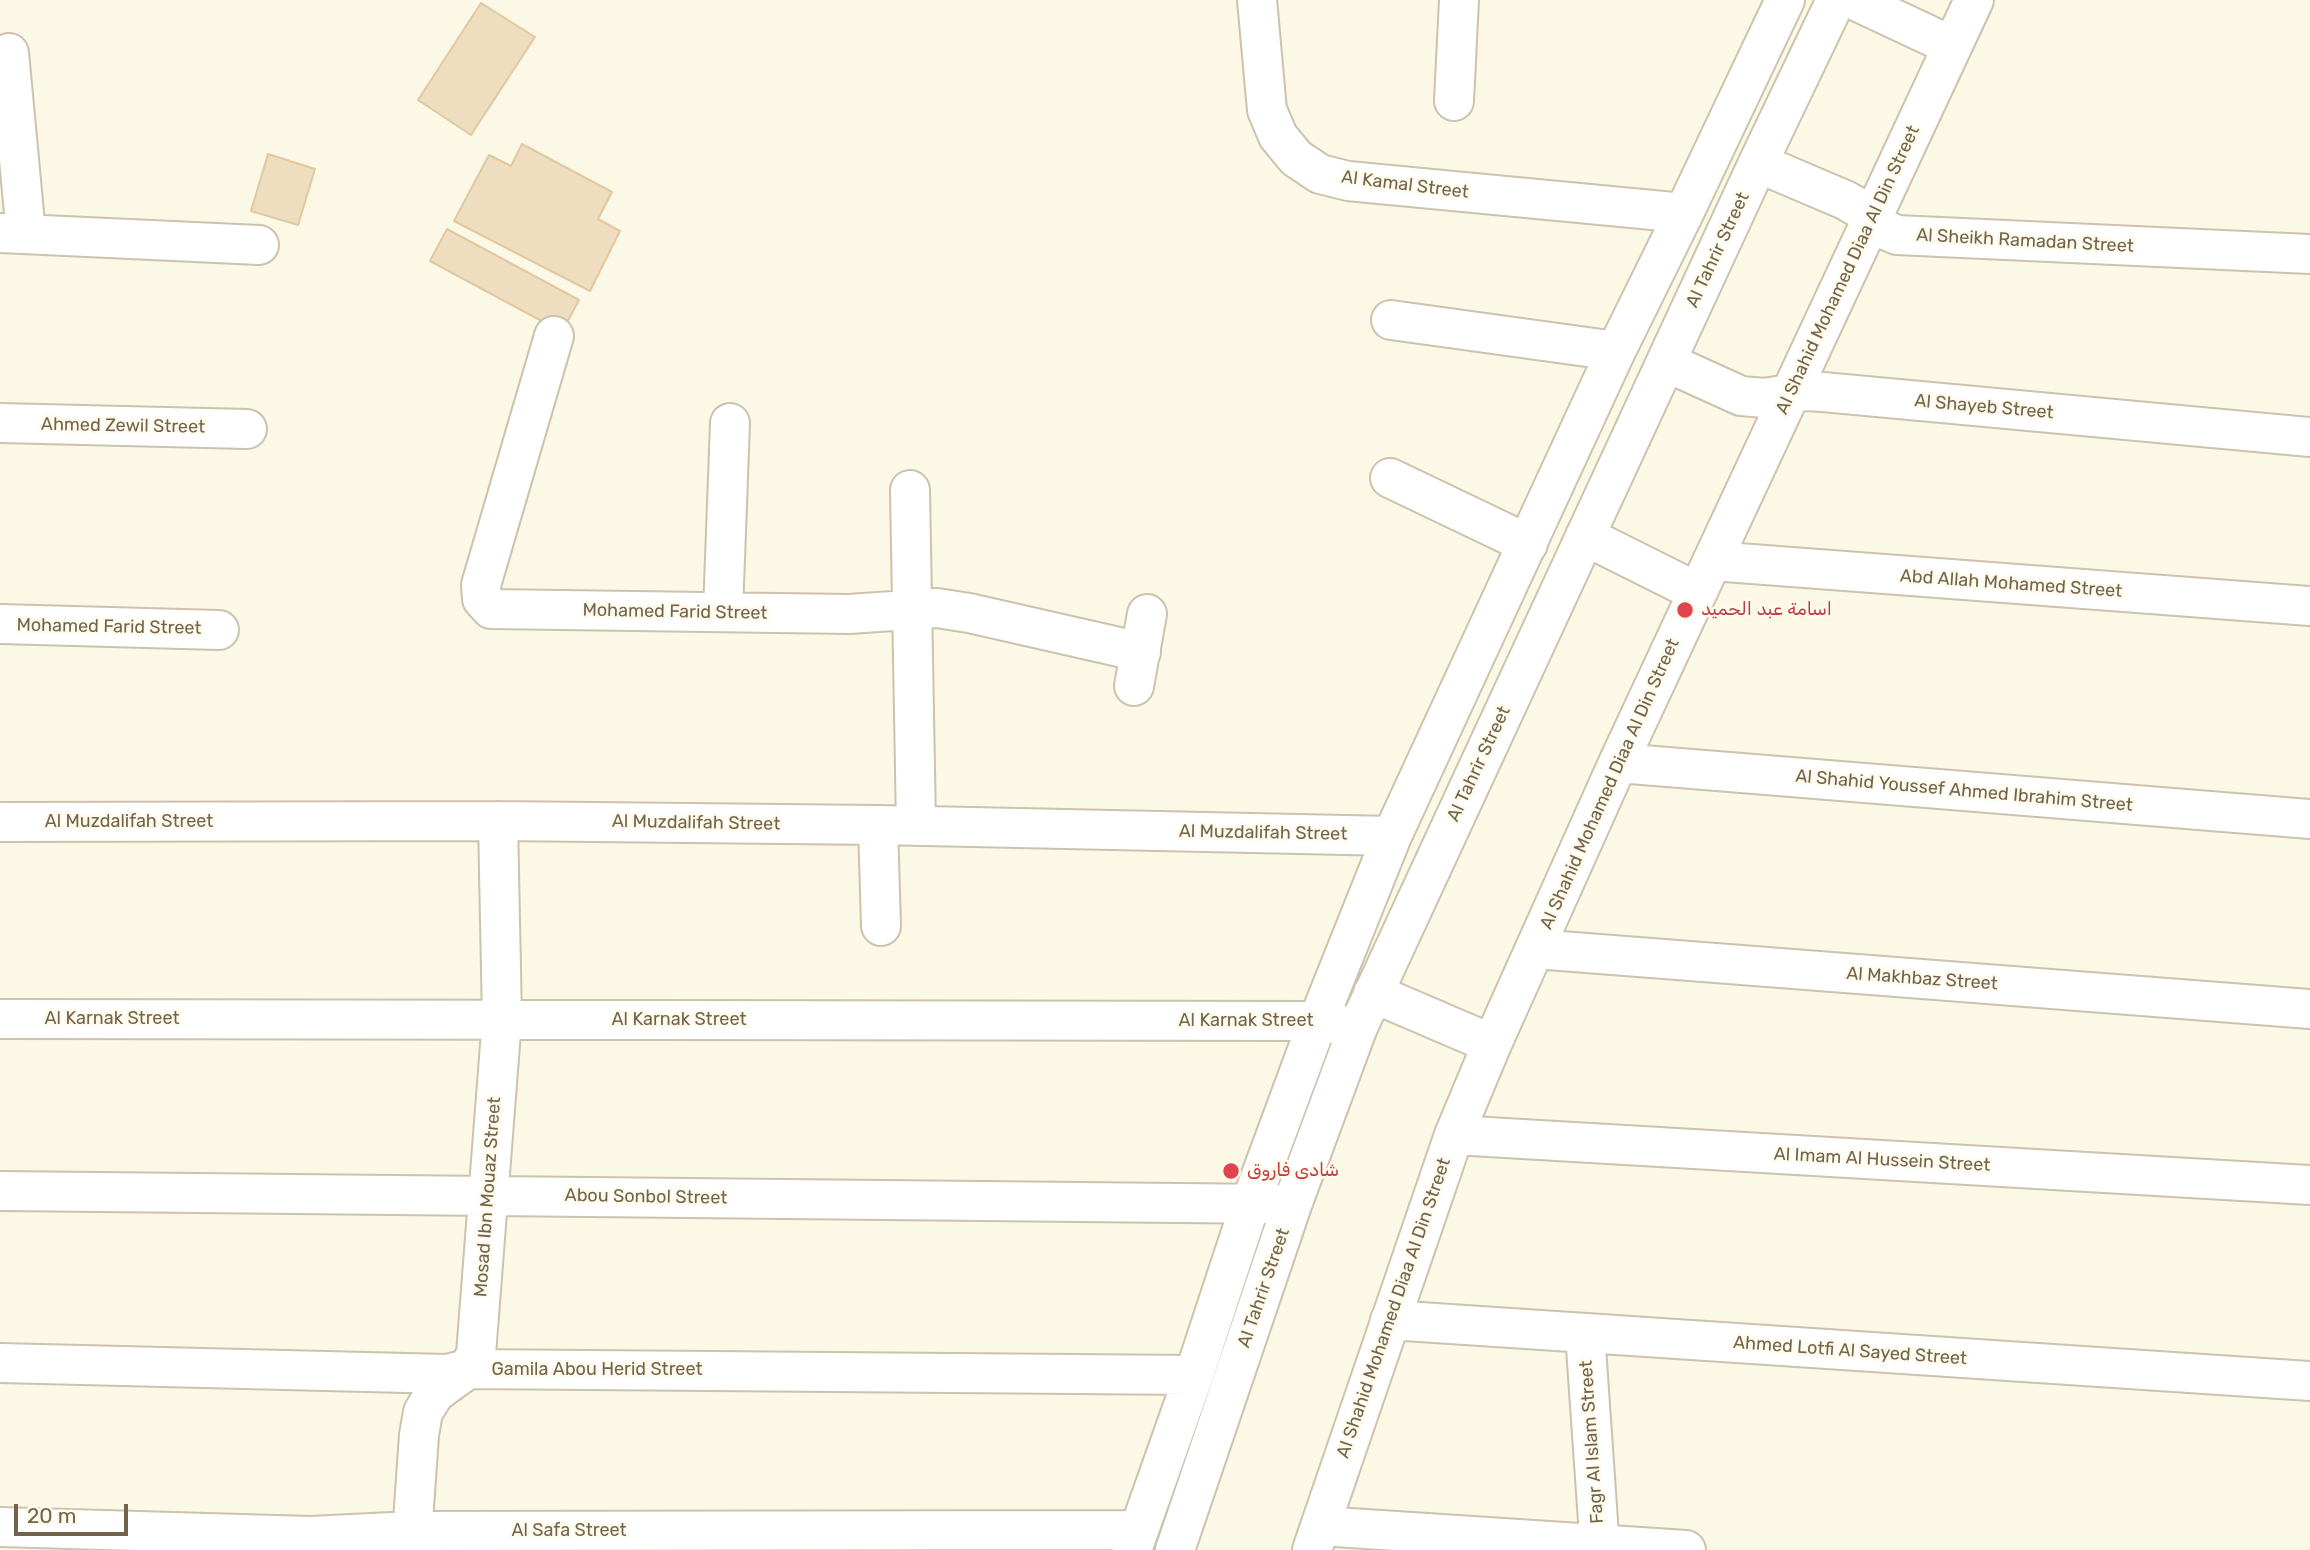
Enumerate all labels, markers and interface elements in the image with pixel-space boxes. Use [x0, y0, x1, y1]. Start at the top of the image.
street label: Al Shahid Mohamed Diaa Al Din Street [1771, 122, 1925, 418]
street label: Al Kamal Street [1340, 166, 1470, 204]
street label: Al Tahrir Street [1682, 189, 1754, 311]
street label: Al Sheikh Ramadan Street [1916, 225, 2134, 257]
street label: Al Shayeb Street [1914, 390, 2054, 424]
street label: Ahmed Zewil Street [41, 414, 205, 438]
street label: Abd Allah Mohamed Street [1899, 565, 2123, 603]
place label: اسامة عبد الحميد [1701, 599, 1832, 621]
street label: Mohamed Farid Street [582, 600, 768, 624]
marker: اسامة عبد الحميد [1675, 600, 1695, 620]
street label: Mohamed Farid Street [16, 615, 202, 639]
street label: Al Shahid Mohamed Diaa Al Din Street [1536, 635, 1684, 933]
street label: Al Tahrir Street [1443, 703, 1515, 825]
street label: Al Shahid Youssef Ahmed Ibrahim Street [1794, 765, 2134, 817]
street label: Al Muzdalifah Street [45, 811, 213, 833]
street label: Al Muzdalifah Street [612, 811, 780, 835]
street label: Al Muzdalifah Street [1179, 821, 1347, 845]
street label: Al Makhbaz Street [1846, 963, 1998, 995]
street label: Al Karnak Street [45, 1008, 179, 1030]
street label: Al Karnak Street [612, 1009, 746, 1031]
street label: Al Karnak Street [1179, 1010, 1313, 1032]
street label: Mosad Ibn Mouaz Street [470, 1096, 506, 1298]
street label: Al Imam Al Hussein Street [1773, 1144, 1991, 1176]
street label: Al Shahid Mohamed Diaa Al Din Street [1332, 1155, 1456, 1461]
place label: شادى فاروق [1247, 1160, 1339, 1182]
marker: شادى فاروق [1221, 1161, 1241, 1181]
street label: Abou Sonbol Street [564, 1185, 728, 1209]
street label: Al Tahrir Street [1233, 1225, 1295, 1351]
street label: Ahmed Lotfi Al Sayed Street [1732, 1332, 1968, 1370]
street label: Gamila Abou Herid Street [492, 1359, 702, 1381]
street label: Fagr Al Islam Street [1576, 1360, 1608, 1524]
scale bar [18, 1490, 131, 1534]
text: 20 m [27, 1503, 76, 1528]
street label: Al Safa Street [511, 1520, 627, 1542]

